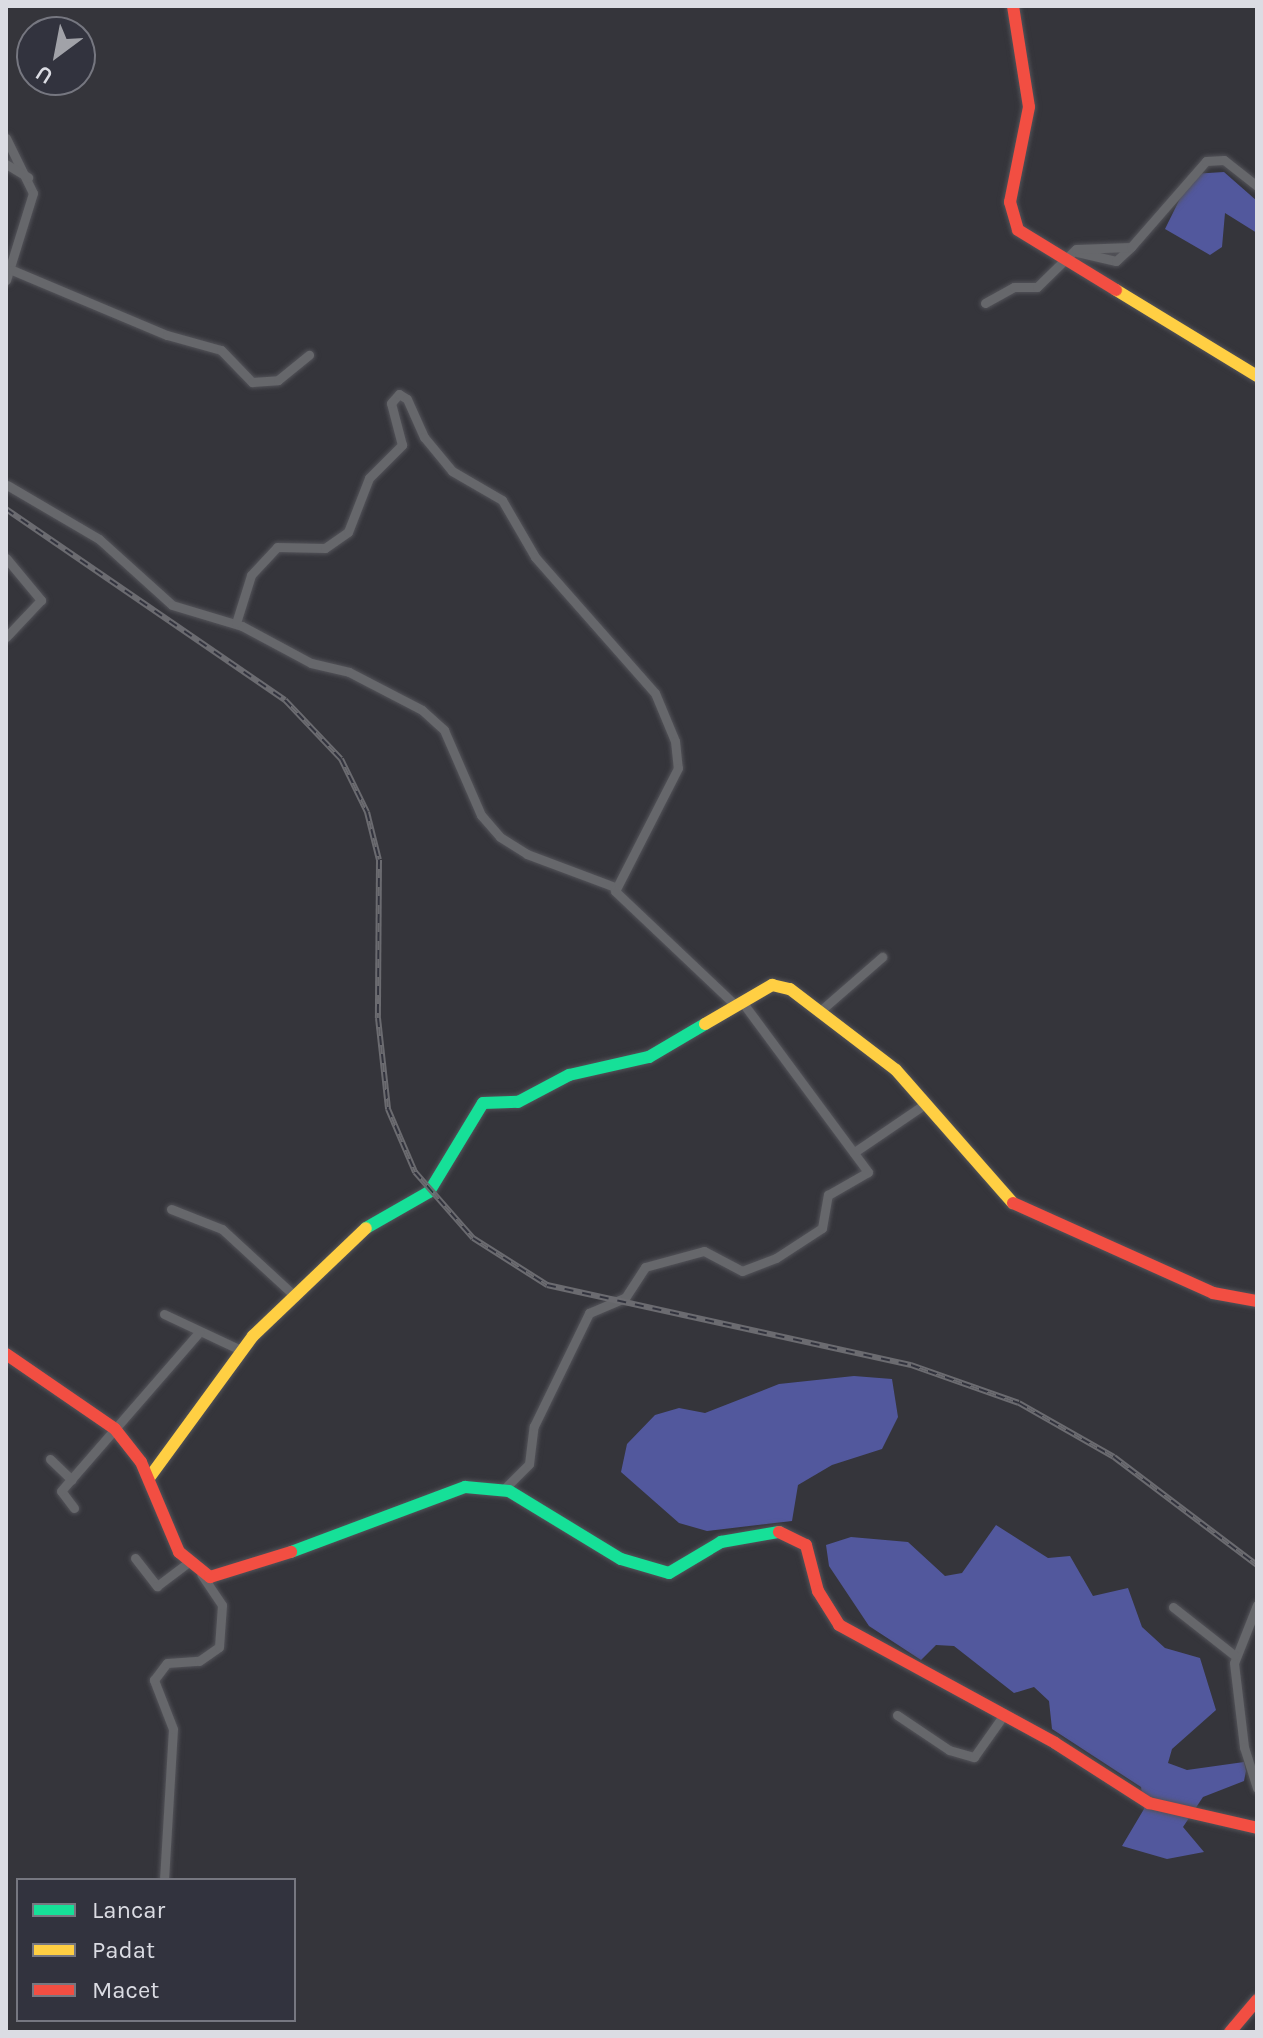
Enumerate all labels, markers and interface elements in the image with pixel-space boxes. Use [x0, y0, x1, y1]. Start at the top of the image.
north arrow [16, 16, 96, 96]
text: U [31, 60, 58, 90]
legend [16, 1878, 296, 2022]
text: Lancar [92, 1896, 165, 1924]
text: Padat [92, 1936, 155, 1964]
text: Macet [92, 1976, 159, 2004]

